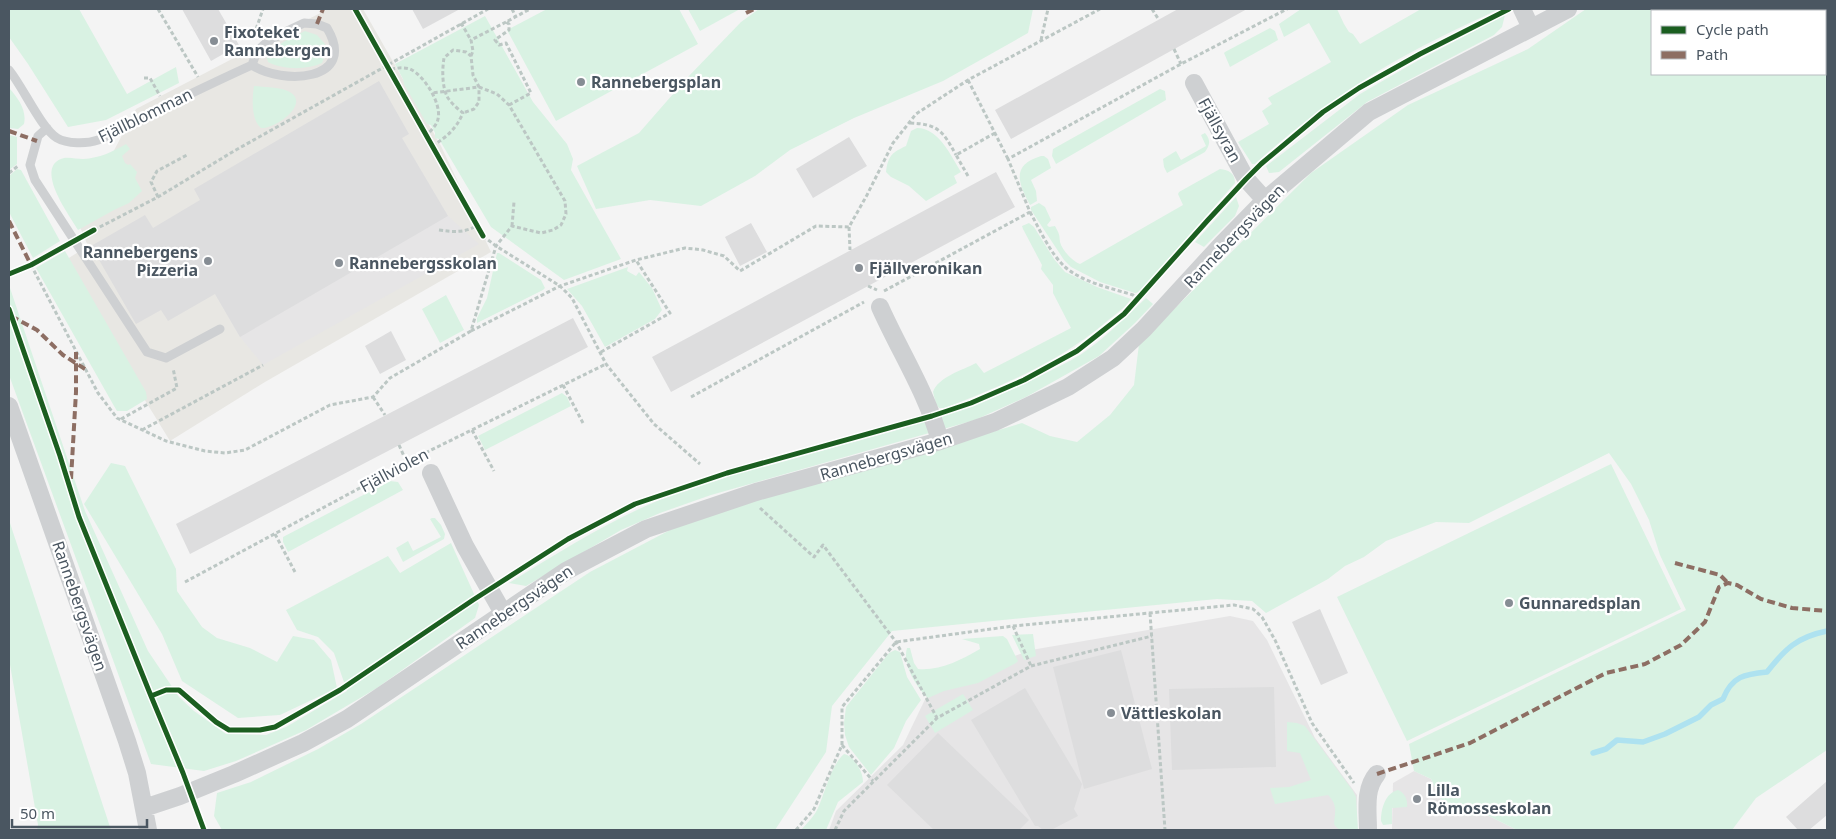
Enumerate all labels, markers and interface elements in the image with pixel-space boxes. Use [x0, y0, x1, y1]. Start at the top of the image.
legend [1651, 10, 1826, 75]
text: Cycle path [1696, 19, 1769, 39]
place label: Fixoteket Rannebergen [224, 21, 331, 61]
marker: Fixoteket Rannebergen [208, 35, 220, 47]
text: Path [1696, 44, 1728, 64]
place label: Rannebergsplan [591, 71, 721, 93]
marker: Rannebergsplan [575, 76, 587, 88]
street label: Fjällblomman [94, 83, 196, 147]
street label: Fjällsyran [1193, 94, 1247, 166]
street label: Rannebergsvägen [1179, 179, 1289, 293]
place label: Rannebergens Pizzeria [83, 241, 198, 281]
place label: Rannebergsskolan [349, 252, 497, 274]
marker: Rannebergens Pizzeria [202, 255, 214, 267]
marker: Rannebergsskolan [333, 257, 345, 269]
place label: Fjällveronikan [869, 257, 982, 279]
marker: Fjällveronikan [853, 262, 865, 274]
street label: Rannebergsvägen [817, 427, 955, 485]
street label: Fjällviolen [356, 443, 432, 497]
street label: Rannebergsvägen [47, 538, 113, 674]
street label: Rannebergsvägen [451, 560, 577, 654]
place label: Gunnaredsplan [1519, 592, 1641, 614]
marker: Gunnaredsplan [1503, 597, 1515, 609]
place label: Vättleskolan [1121, 702, 1222, 724]
marker: Vättleskolan [1105, 707, 1117, 719]
place label: Lilla Römosseskolan [1427, 779, 1551, 819]
marker: Lilla Römosseskolan [1411, 793, 1423, 805]
scale bar [12, 796, 148, 828]
text: 50 m [20, 803, 55, 823]

